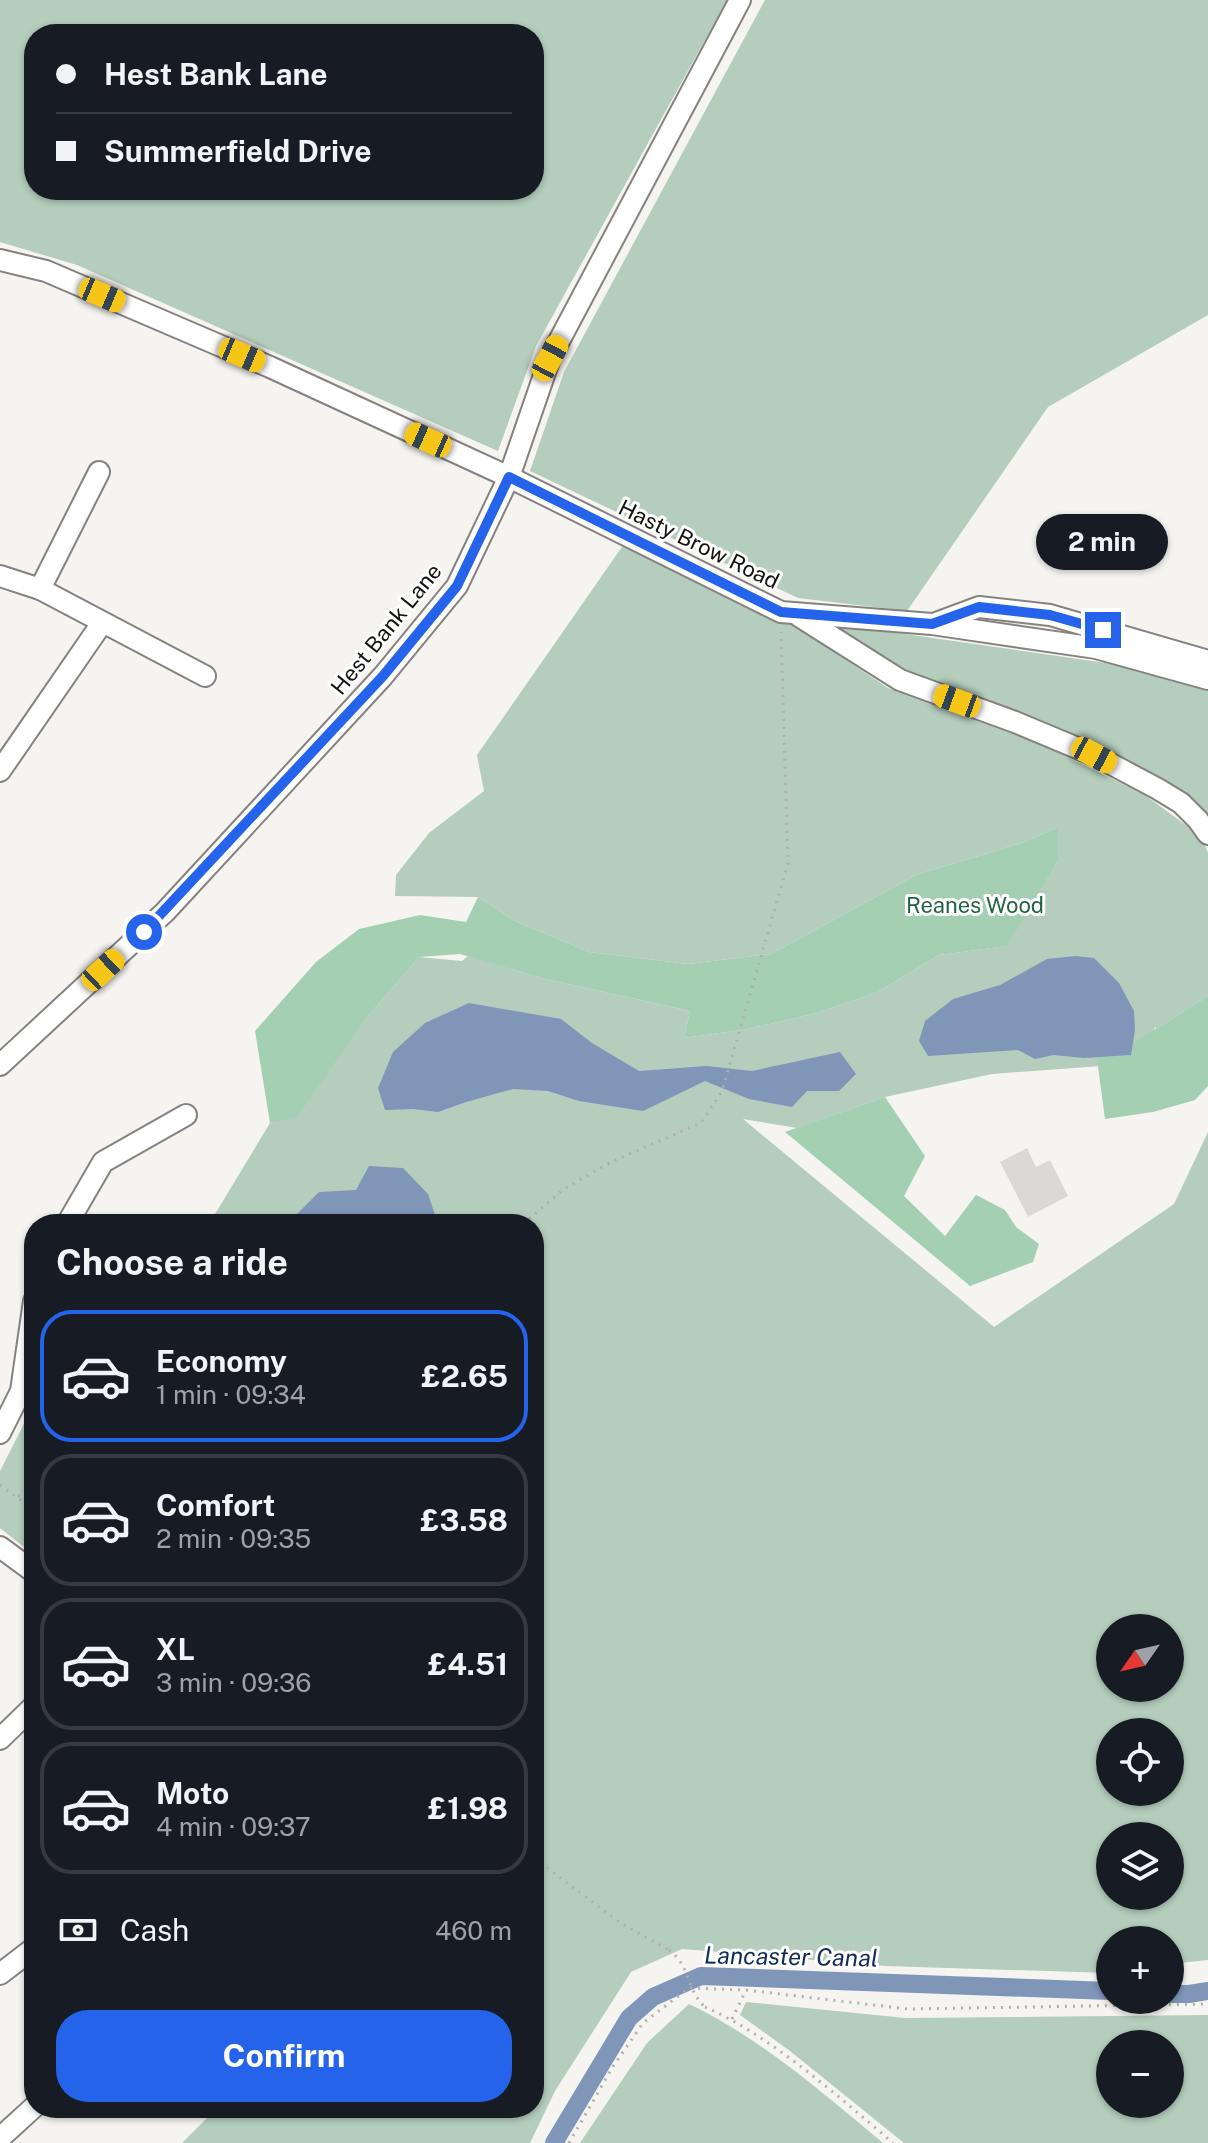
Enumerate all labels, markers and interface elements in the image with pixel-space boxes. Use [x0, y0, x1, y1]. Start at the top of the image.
text: Hest Bank Lane [104, 56, 328, 92]
text: Summerfield Drive [104, 133, 372, 169]
car [75, 275, 129, 315]
car [528, 331, 572, 385]
car [215, 335, 269, 375]
car [401, 419, 455, 461]
street label: Hasty Brow Road [615, 494, 783, 594]
callout: 2 min [1037, 514, 1169, 570]
text: 2 min [1068, 526, 1136, 557]
street label: Hest Bank Lane [325, 558, 447, 700]
route end [1085, 612, 1121, 648]
car [930, 682, 984, 720]
car [1067, 733, 1121, 777]
park label: Reanes Wood [906, 892, 1044, 918]
route start [126, 914, 162, 950]
car [77, 945, 129, 995]
text: Choose a ride [56, 1241, 288, 1283]
icon: car [60, 1340, 132, 1412]
text: Economy [156, 1343, 287, 1379]
text: £2.65 [421, 1358, 508, 1394]
text: 1 min · 09:34 [156, 1379, 306, 1410]
icon: car [60, 1484, 132, 1556]
text: Comfort [156, 1487, 275, 1523]
text: £3.58 [420, 1502, 508, 1538]
text: 2 min · 09:35 [156, 1523, 311, 1554]
north arrow [1096, 1614, 1184, 1702]
map controls [1096, 1614, 1184, 2118]
icon: car [60, 1628, 132, 1700]
text: XL [156, 1631, 195, 1667]
text: £4.51 [428, 1646, 508, 1682]
text: 3 min · 09:36 [156, 1667, 311, 1698]
button: locate [1096, 1718, 1184, 1806]
icon: car [60, 1772, 132, 1844]
text: Moto [156, 1775, 229, 1811]
text: £1.98 [428, 1790, 508, 1826]
text: 4 min · 09:37 [156, 1811, 311, 1842]
button: layers [1096, 1822, 1184, 1910]
icon: cash [56, 1908, 100, 1952]
text: Cash [120, 1912, 189, 1948]
text: 460 m [435, 1915, 512, 1946]
button: + [1096, 1926, 1184, 2014]
water label: Lancaster Canal [704, 1940, 878, 1972]
button: Confirm [56, 2010, 512, 2102]
button: − [1096, 2030, 1184, 2118]

